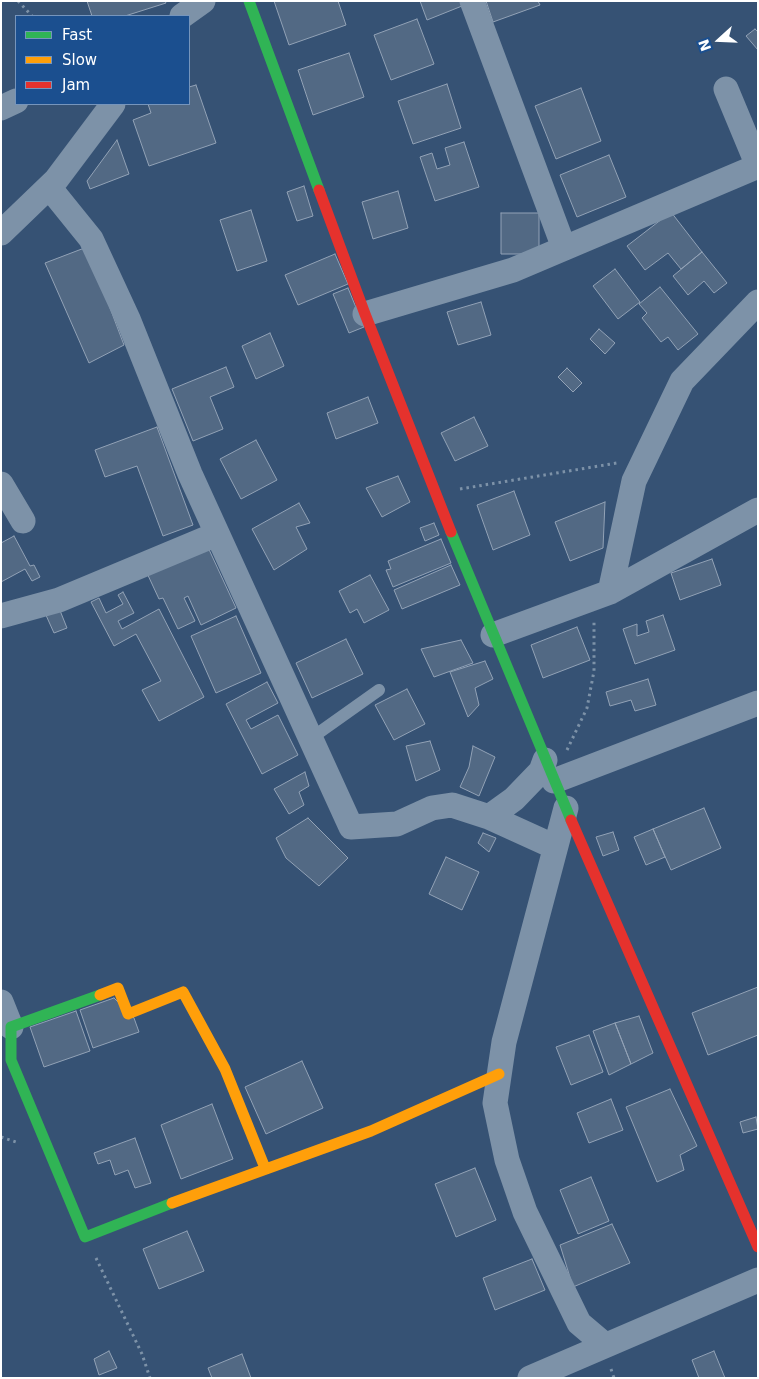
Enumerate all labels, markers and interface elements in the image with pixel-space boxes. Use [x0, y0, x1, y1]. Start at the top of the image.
legend [15, 15, 190, 105]
north arrow [694, 15, 744, 65]
text: Fast [62, 26, 92, 44]
text: N [695, 37, 714, 53]
text: Slow [62, 51, 97, 69]
text: Jam [62, 76, 90, 94]

